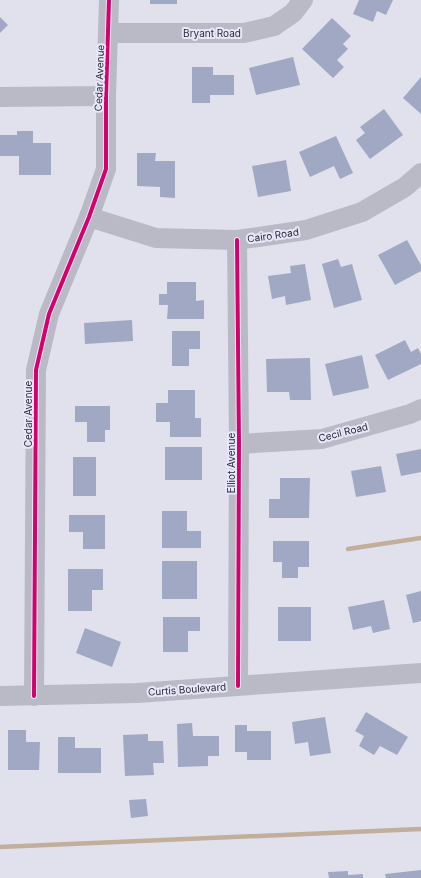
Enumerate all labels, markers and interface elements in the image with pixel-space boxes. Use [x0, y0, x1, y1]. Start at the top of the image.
street label: Bryant Road [183, 27, 241, 39]
street label: Cedar Avenue [92, 44, 106, 111]
street label: Cairo Road [246, 225, 300, 245]
street label: Cedar Avenue [22, 381, 34, 447]
street label: Cecil Road [317, 420, 369, 444]
street label: Elliot Avenue [225, 433, 237, 493]
street label: Curtis Boulevard [148, 680, 226, 698]

